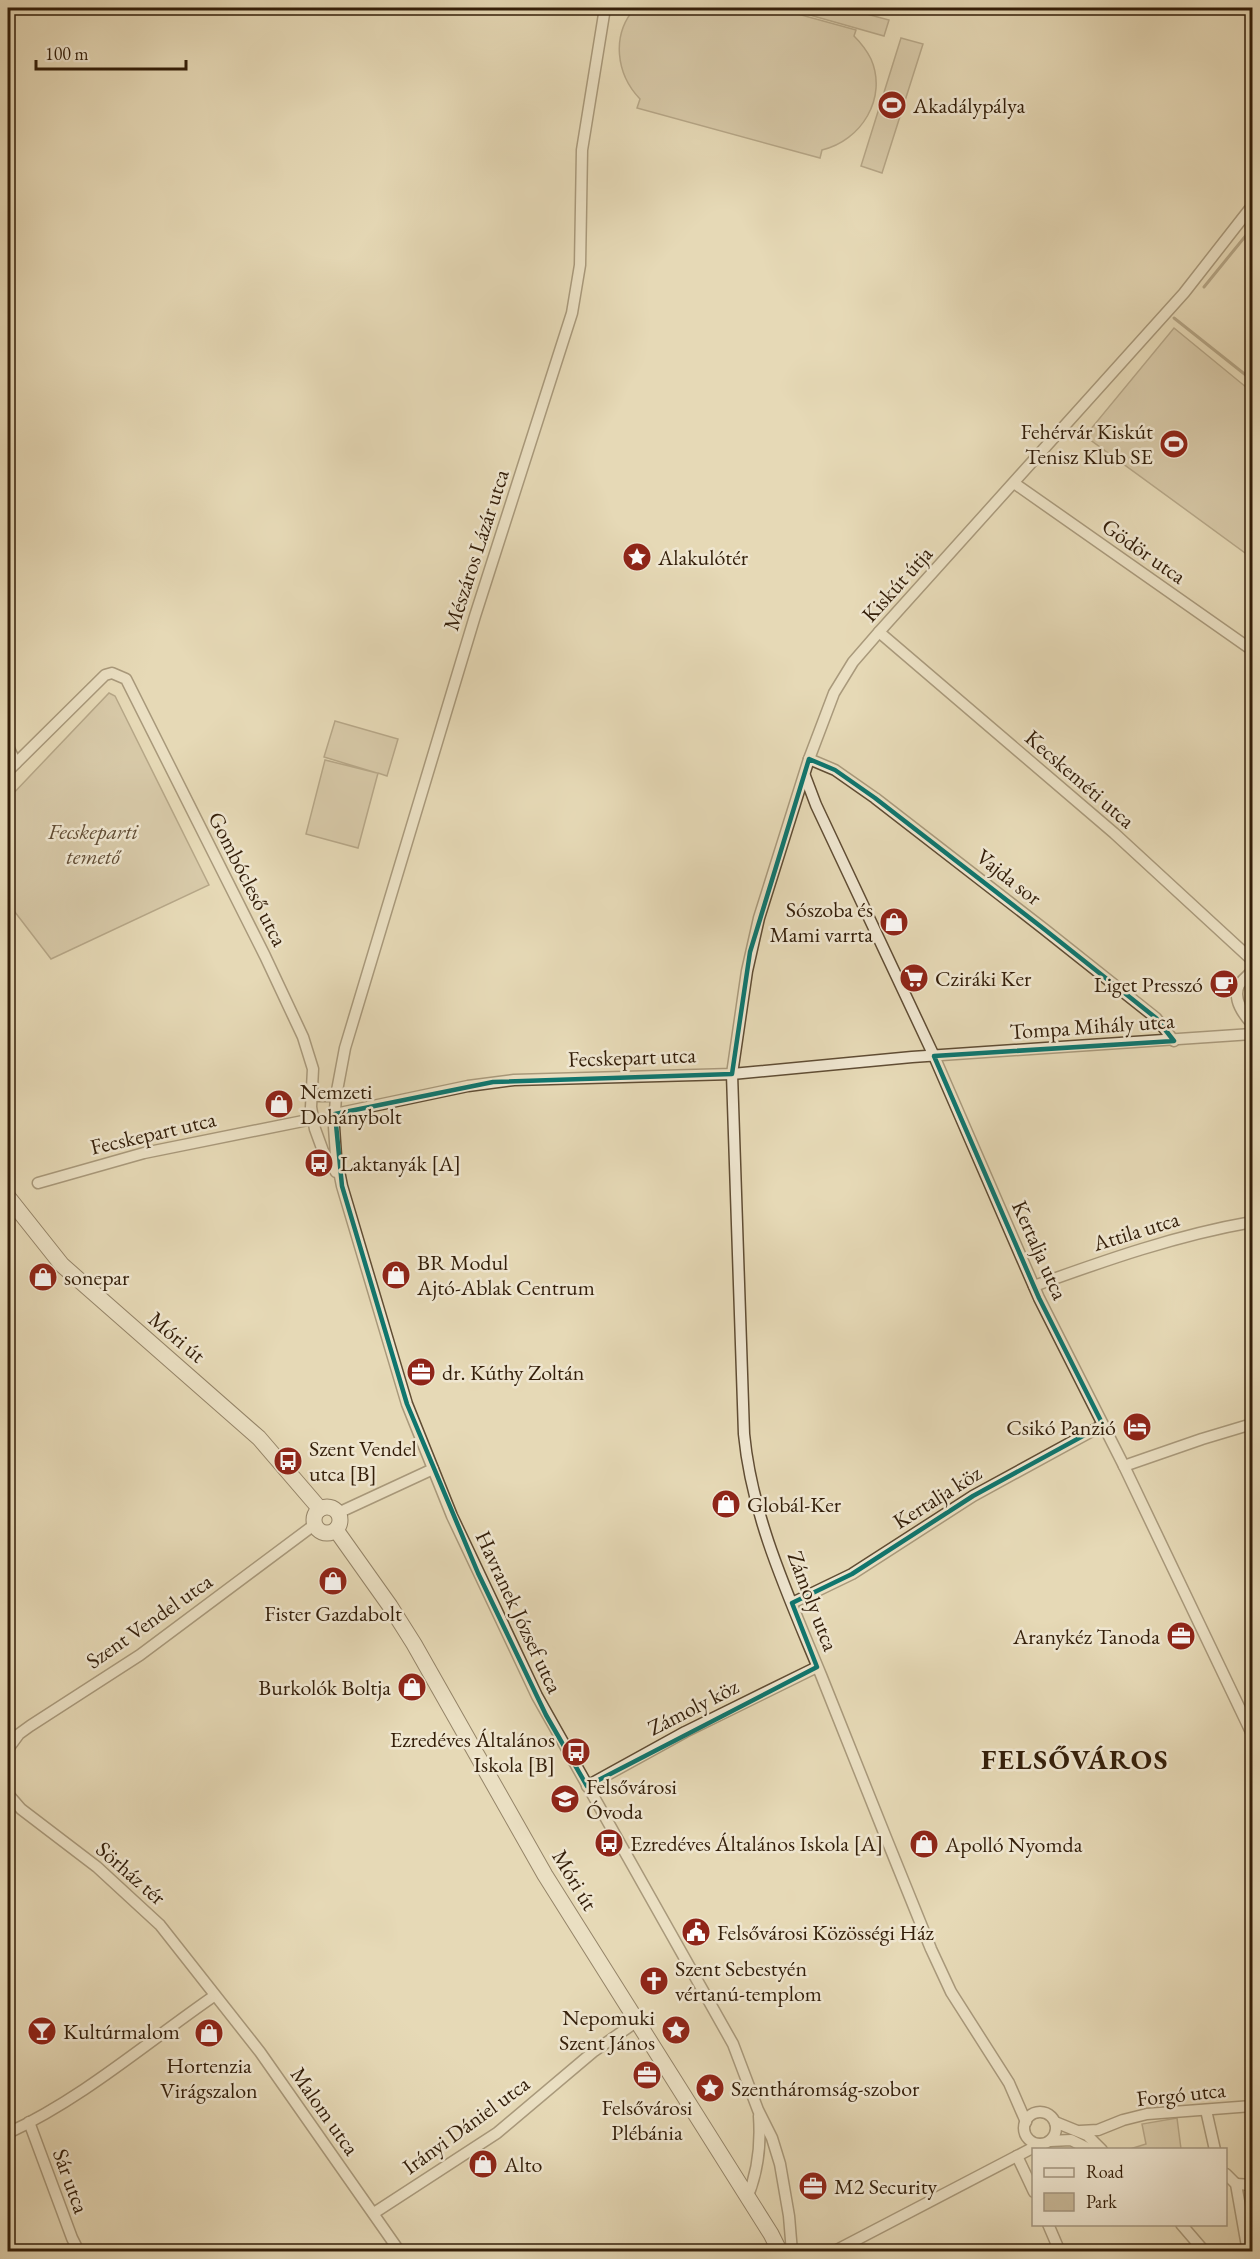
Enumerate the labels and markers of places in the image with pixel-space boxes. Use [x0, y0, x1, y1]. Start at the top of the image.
sports icon: Akadálypálya [876, 89, 908, 121]
place label: Akadálypálya [912, 91, 1025, 120]
place label: Fehérvár Kiskút Tenisz Klub SE [1020, 417, 1153, 471]
sports icon: Fehérvár Kiskút Tenisz Klub SE [1158, 428, 1190, 460]
place icon: Alakulótér [621, 541, 653, 573]
place label: Alakulótér [657, 543, 749, 572]
place label: Sószoba és Mami varrta [769, 895, 873, 949]
shop icon: Sószoba és Mami varrta [878, 906, 910, 938]
supermarket icon: Cziráki Ker [898, 962, 930, 994]
place label: Cziráki Ker [935, 964, 1032, 993]
cafe icon: Liget Presszó [1208, 968, 1240, 1000]
place label: Liget Presszó [1094, 970, 1203, 999]
place label: Nemzeti Dohánybolt [300, 1077, 402, 1131]
shop icon: Nemzeti Dohánybolt [263, 1088, 295, 1120]
bus stop icon: Laktanyák [A] [303, 1147, 335, 1179]
place label: Laktanyák [A] [340, 1149, 461, 1178]
place label: BR Modul Ajtó-Ablak Centrum [416, 1248, 595, 1302]
shop icon: BR Modul Ajtó-Ablak Centrum [380, 1259, 412, 1291]
shop icon: sonepar [27, 1261, 59, 1293]
place label: sonepar [64, 1263, 130, 1292]
office icon: dr. Kúthy Zoltán [405, 1356, 437, 1388]
place label: dr. Kúthy Zoltán [442, 1358, 585, 1387]
hotel icon: Csikó Panzió [1121, 1411, 1153, 1443]
place label: Csikó Panzió [1006, 1413, 1116, 1442]
place label: Szent Vendel utca [B] [309, 1434, 417, 1488]
bus stop icon: Szent Vendel utca [B] [272, 1445, 304, 1477]
shop icon: Globál-Ker [710, 1488, 742, 1520]
place label: Globál-Ker [747, 1490, 842, 1519]
shop icon: Fister Gazdabolt [317, 1565, 349, 1597]
place label: Fister Gazdabolt [264, 1599, 402, 1628]
office icon: Aranykéz Tanoda [1165, 1620, 1197, 1652]
place label: Aranykéz Tanoda [1012, 1622, 1160, 1651]
shop icon: Burkolók Boltja [396, 1671, 428, 1703]
place label: Burkolók Boltja [258, 1673, 391, 1702]
place label: Ezredéves Általános Iskola [B] [390, 1725, 555, 1779]
bus stop icon: Ezredéves Általános Iskola [B] [560, 1736, 592, 1768]
place label: Felsővárosi Óvoda [586, 1772, 677, 1826]
school or university icon: Felsővárosi Óvoda [549, 1783, 581, 1815]
bus stop icon: Ezredéves Általános Iskola [A] [593, 1827, 625, 1859]
shop icon: Apolló Nyomda [908, 1828, 940, 1860]
place label: Ezredéves Általános Iskola [A] [630, 1829, 883, 1858]
place label: Apolló Nyomda [944, 1830, 1083, 1859]
public building icon: Felsővárosi Közösségi Ház [680, 1916, 712, 1948]
place label: Felsővárosi Közösségi Ház [717, 1918, 934, 1947]
place label: Szent Sebestyén vértanú-templom [675, 1954, 822, 2008]
church icon: Szent Sebestyén vértanú-templom [638, 1965, 670, 1997]
place label: Nepomuki Szent János [559, 2003, 655, 2057]
place icon: Nepomuki Szent János [660, 2014, 692, 2046]
bar icon: Kultúrmalom [26, 2015, 58, 2047]
place label: Kultúrmalom [63, 2017, 180, 2046]
shop icon: Hortenzia Virágszalon [193, 2017, 225, 2049]
place label: Hortenzia Virágszalon [160, 2051, 258, 2105]
office icon: Felsővárosi Plébánia [631, 2059, 663, 2091]
place icon: Szentháromság-szobor [694, 2072, 726, 2104]
place label: Szentháromság-szobor [731, 2074, 920, 2103]
place label: Felsővárosi Plébánia [602, 2093, 692, 2147]
shop icon: Alto [467, 2148, 499, 2180]
place label: Alto [503, 2150, 542, 2179]
office icon: M2 Security [797, 2170, 829, 2202]
place label: M2 Security [834, 2172, 938, 2201]

